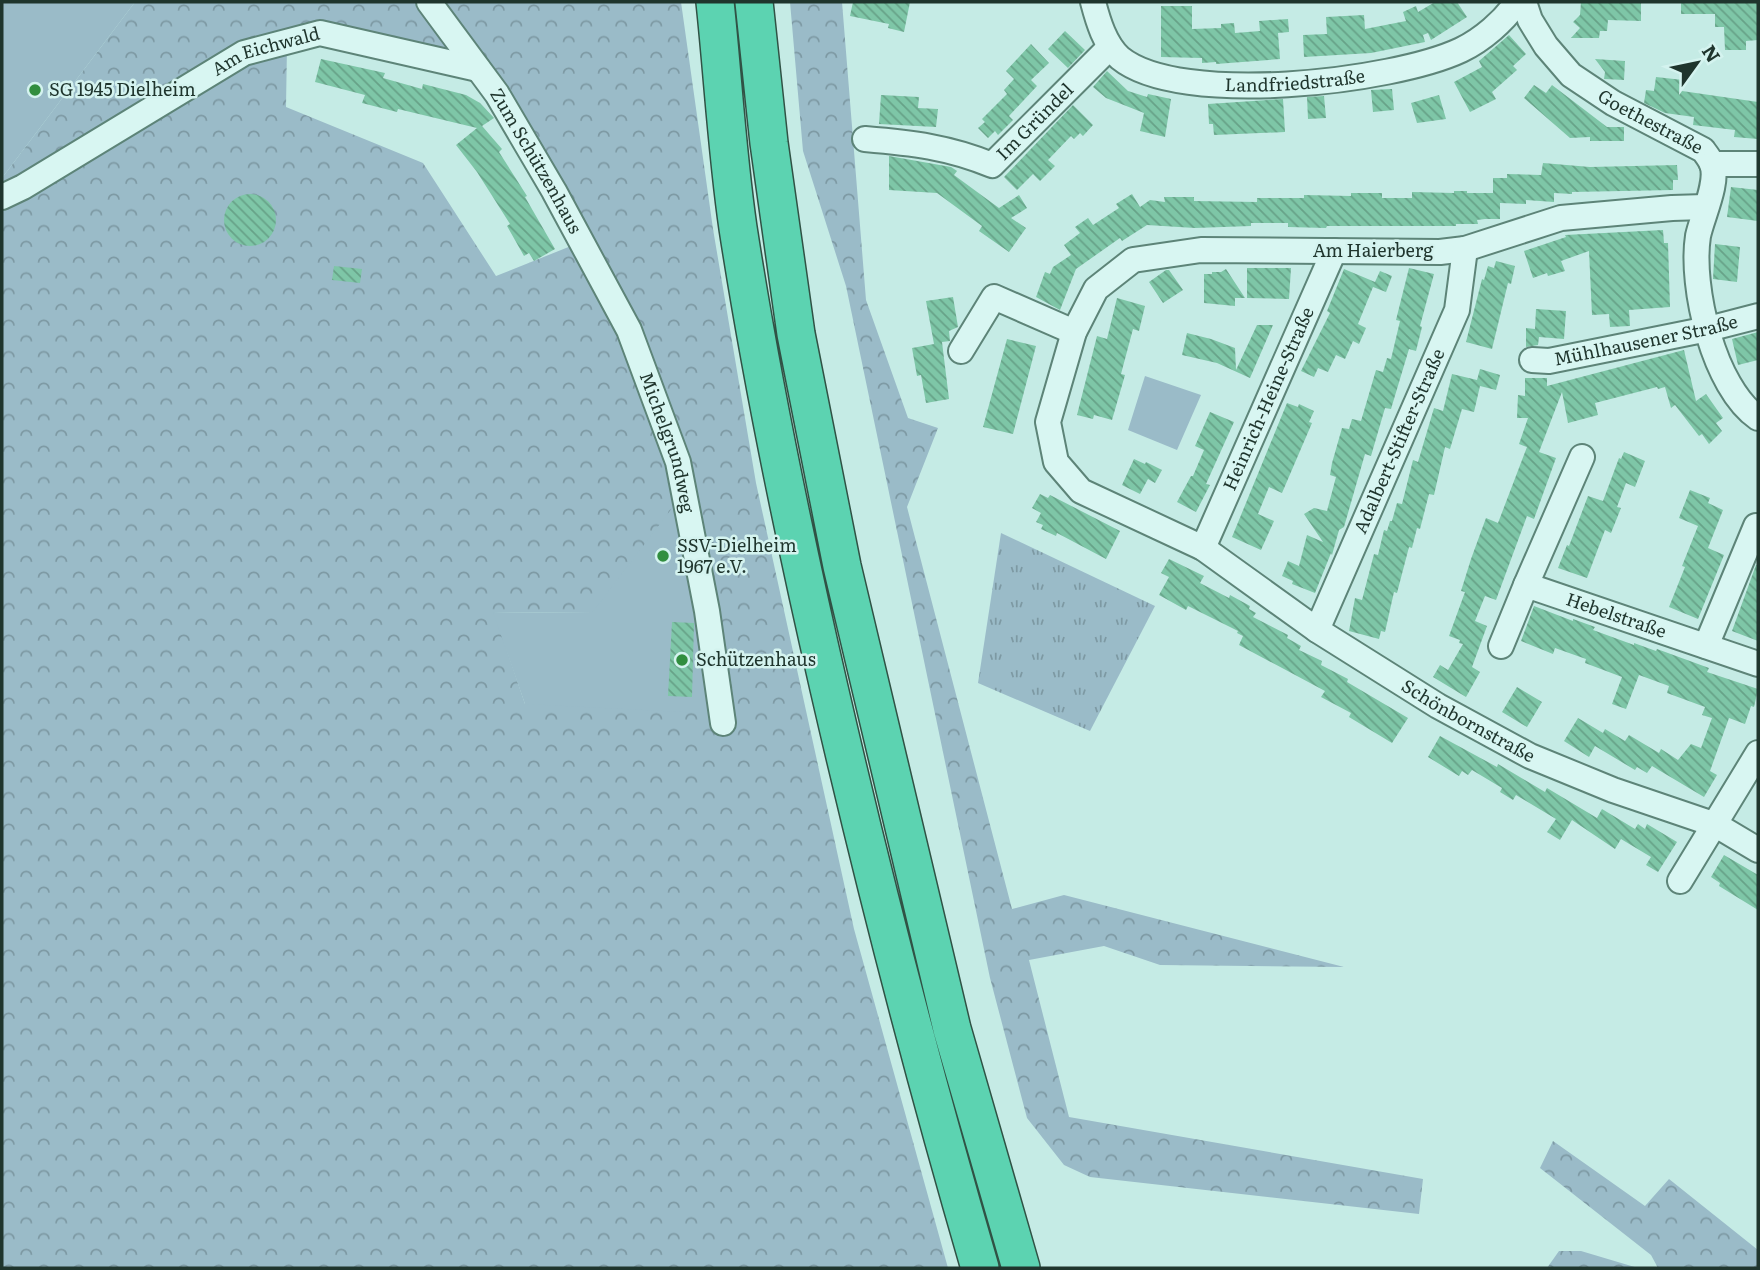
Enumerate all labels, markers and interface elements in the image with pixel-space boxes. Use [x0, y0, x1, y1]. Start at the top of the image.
street label: Am Eichwald [206, 19, 322, 82]
north arrow [1662, 28, 1732, 98]
text: N [1696, 39, 1728, 68]
street label: Landfriedstraße [1224, 61, 1367, 98]
place label: SG 1945 Dielheim [49, 75, 196, 102]
street label: Im Gründel [989, 76, 1079, 166]
marker: SG 1945 Dielheim [27, 82, 43, 98]
street label: Goethestraße [1593, 82, 1708, 160]
street label: Zum Schützenhaus [484, 83, 590, 238]
street label: Am Haierberg [1313, 236, 1434, 263]
street label: Heinrich-Heine-Straße [1215, 302, 1320, 494]
street label: Mühlhausener Straße [1551, 307, 1740, 372]
street label: Adalbert-Stifter-Straße [1346, 344, 1451, 538]
street label: Michelgrundweg [634, 368, 703, 516]
place label: SSV-Dielheim 1967 e.V. [677, 531, 797, 579]
marker: SSV-Dielheim 1967 e.V. [655, 548, 671, 564]
street label: Hebelstraße [1563, 585, 1670, 644]
place label: Schützenhaus [696, 645, 816, 672]
marker: Schützenhaus [674, 652, 690, 668]
street label: Schönbornstraße [1397, 671, 1540, 768]

